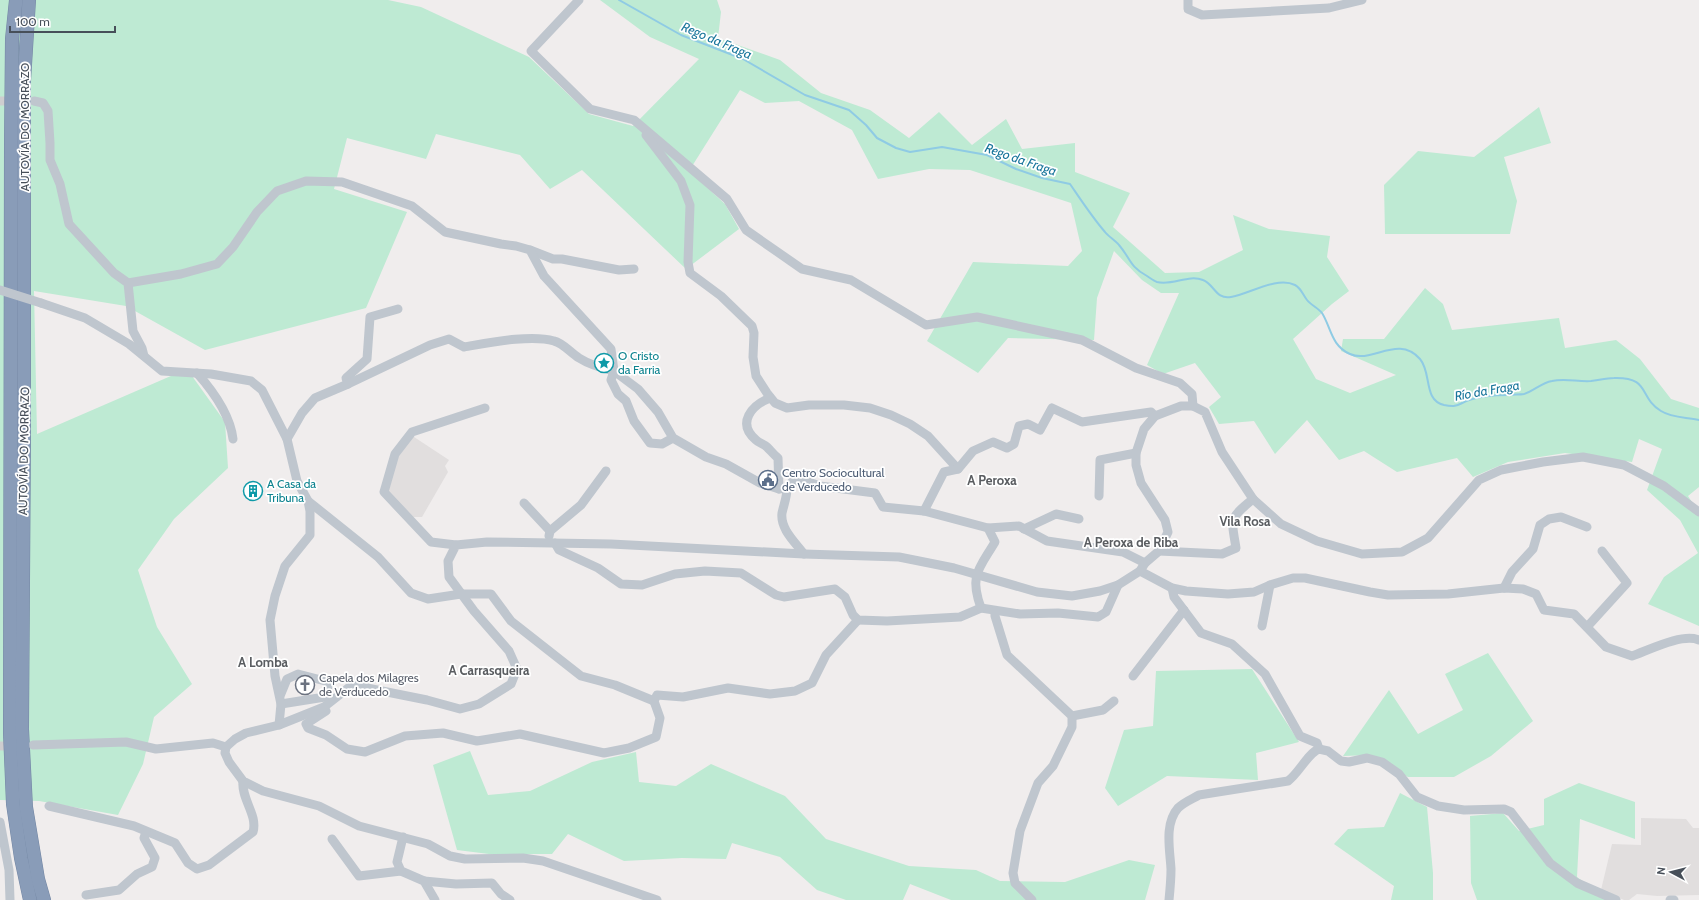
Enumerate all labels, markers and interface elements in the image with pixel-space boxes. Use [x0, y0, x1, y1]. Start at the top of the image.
scale bar [10, 8, 115, 34]
text: 100 m [16, 14, 50, 29]
water label: Rego da Fraga [679, 18, 755, 62]
street label: AUTOVÍA DO MORRAZO [17, 63, 32, 191]
water label: Rego da Fraga [983, 139, 1059, 179]
place label: O Cristo da Farria [618, 348, 661, 377]
place icon: O Cristo da Farria [593, 352, 615, 374]
water label: Río da Fraga [1453, 376, 1521, 404]
street label: AUTOVÍA DO MORRAZO [15, 387, 32, 515]
place label: Centro Sociocultural de Verducedo [782, 465, 884, 494]
public building icon: Centro Sociocultural de Verducedo [757, 469, 779, 491]
district label: A Peroxa [967, 472, 1017, 488]
place label: A Casa da Tribuna [267, 476, 316, 505]
building icon: A Casa da Tribuna [242, 480, 264, 502]
district label: Vila Rosa [1219, 513, 1271, 529]
district label: A Peroxa de Riba [1084, 534, 1179, 550]
district label: A Lomba [238, 654, 289, 670]
district label: A Carrasqueira [448, 662, 530, 678]
place label: Capela dos Milagres de Verducedo [319, 670, 419, 699]
church icon: Capela dos Milagres de Verducedo [294, 674, 316, 696]
north arrow [1651, 852, 1691, 892]
text: N [1654, 866, 1668, 875]

